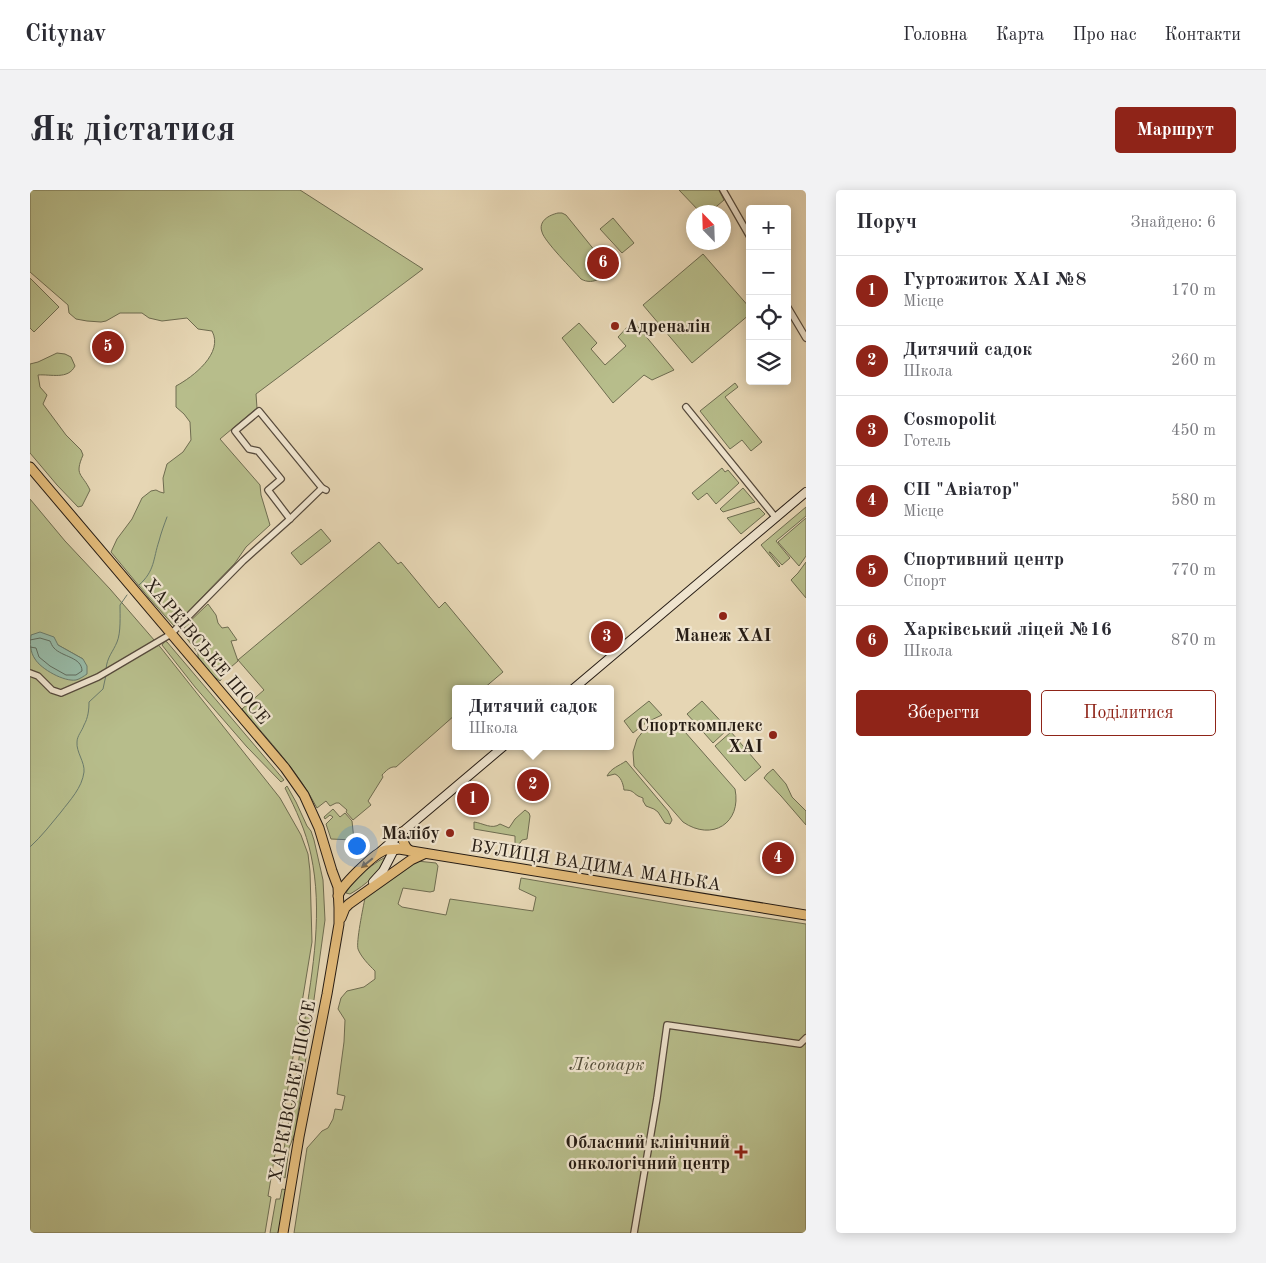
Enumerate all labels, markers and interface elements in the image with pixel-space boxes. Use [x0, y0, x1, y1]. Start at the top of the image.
text: Citynav [25, 23, 106, 47]
text: Головна [903, 26, 968, 44]
text: Карта [996, 26, 1044, 44]
text: Про нас [1072, 26, 1137, 44]
text: Контакти [1165, 26, 1241, 44]
button: Маршрут [1115, 107, 1236, 153]
text: Як дістатися [30, 113, 235, 148]
north arrow [686, 205, 731, 250]
map controls [746, 205, 791, 385]
button: + [746, 205, 791, 250]
text: Поруч [856, 212, 917, 233]
text: Знайдено: 6 [1131, 215, 1216, 231]
pin: 6 [587, 244, 619, 282]
button: − [746, 250, 791, 295]
text: Гуртожиток ХАІ №8 [903, 271, 1087, 290]
text: 1 [867, 283, 877, 299]
text: 170 m [1171, 283, 1216, 299]
text: Місце [903, 294, 944, 310]
button: locate [746, 295, 791, 340]
place label: Адреналін [625, 318, 710, 336]
marker: Адреналін [609, 320, 621, 332]
pin: 5 [92, 328, 124, 366]
button: layers [746, 340, 791, 385]
text: Дитячий садок [903, 341, 1032, 360]
text: 2 [867, 353, 877, 369]
text: 260 m [1171, 353, 1216, 369]
text: Школа [903, 364, 953, 380]
text: Cosmopolit [903, 411, 996, 430]
text: 3 [867, 423, 877, 439]
text: 450 m [1171, 423, 1216, 439]
text: Готель [903, 434, 951, 450]
text: СП "Авіатор" [903, 481, 1019, 500]
text: 4 [867, 493, 877, 509]
text: 580 m [1171, 493, 1216, 509]
text: Місце [903, 504, 944, 520]
text: Спортивний центр [903, 551, 1064, 570]
text: 5 [867, 563, 877, 579]
text: 770 m [1171, 563, 1216, 579]
text: Спорт [903, 574, 946, 590]
street label: ХАРКІВСЬКЕ ШОСЕ [140, 575, 272, 728]
marker: Манеж ХАІ [717, 610, 729, 622]
pin: 3 [591, 618, 623, 656]
text: Харківський ліцей №16 [903, 621, 1112, 640]
place label: Манеж ХАІ [675, 627, 771, 645]
text: 6 [867, 633, 877, 649]
text: 870 m [1171, 633, 1216, 649]
text: Школа [903, 644, 953, 660]
popup [452, 685, 614, 750]
button: Зберегти [856, 690, 1031, 736]
button: Поділитися [1041, 690, 1216, 736]
text: Дитячий садок [468, 698, 598, 717]
place label: Спорткомплекс ХАІ [637, 717, 763, 756]
text: Школа [468, 721, 518, 737]
marker: Спорткомплекс ХАІ [767, 729, 779, 741]
pin: 2 [517, 766, 549, 804]
pin: 1 [457, 780, 489, 818]
place label: Малібу [382, 825, 440, 843]
marker: Малібу [444, 827, 456, 839]
your location [344, 833, 370, 859]
street label: ВУЛИЦЯ ВАДИМА МАНЬКА [469, 837, 723, 895]
pin: 4 [762, 839, 794, 877]
one-way arrow [361, 858, 374, 869]
street label: ХАРКІВСЬКЕ ШОСЕ [267, 999, 319, 1183]
park label: Лісопарк [569, 1056, 645, 1074]
place label: Обласний клінічний онкологічний центр [565, 1134, 730, 1173]
marker: Обласний клінічний онкологічний центр [734, 1145, 748, 1159]

